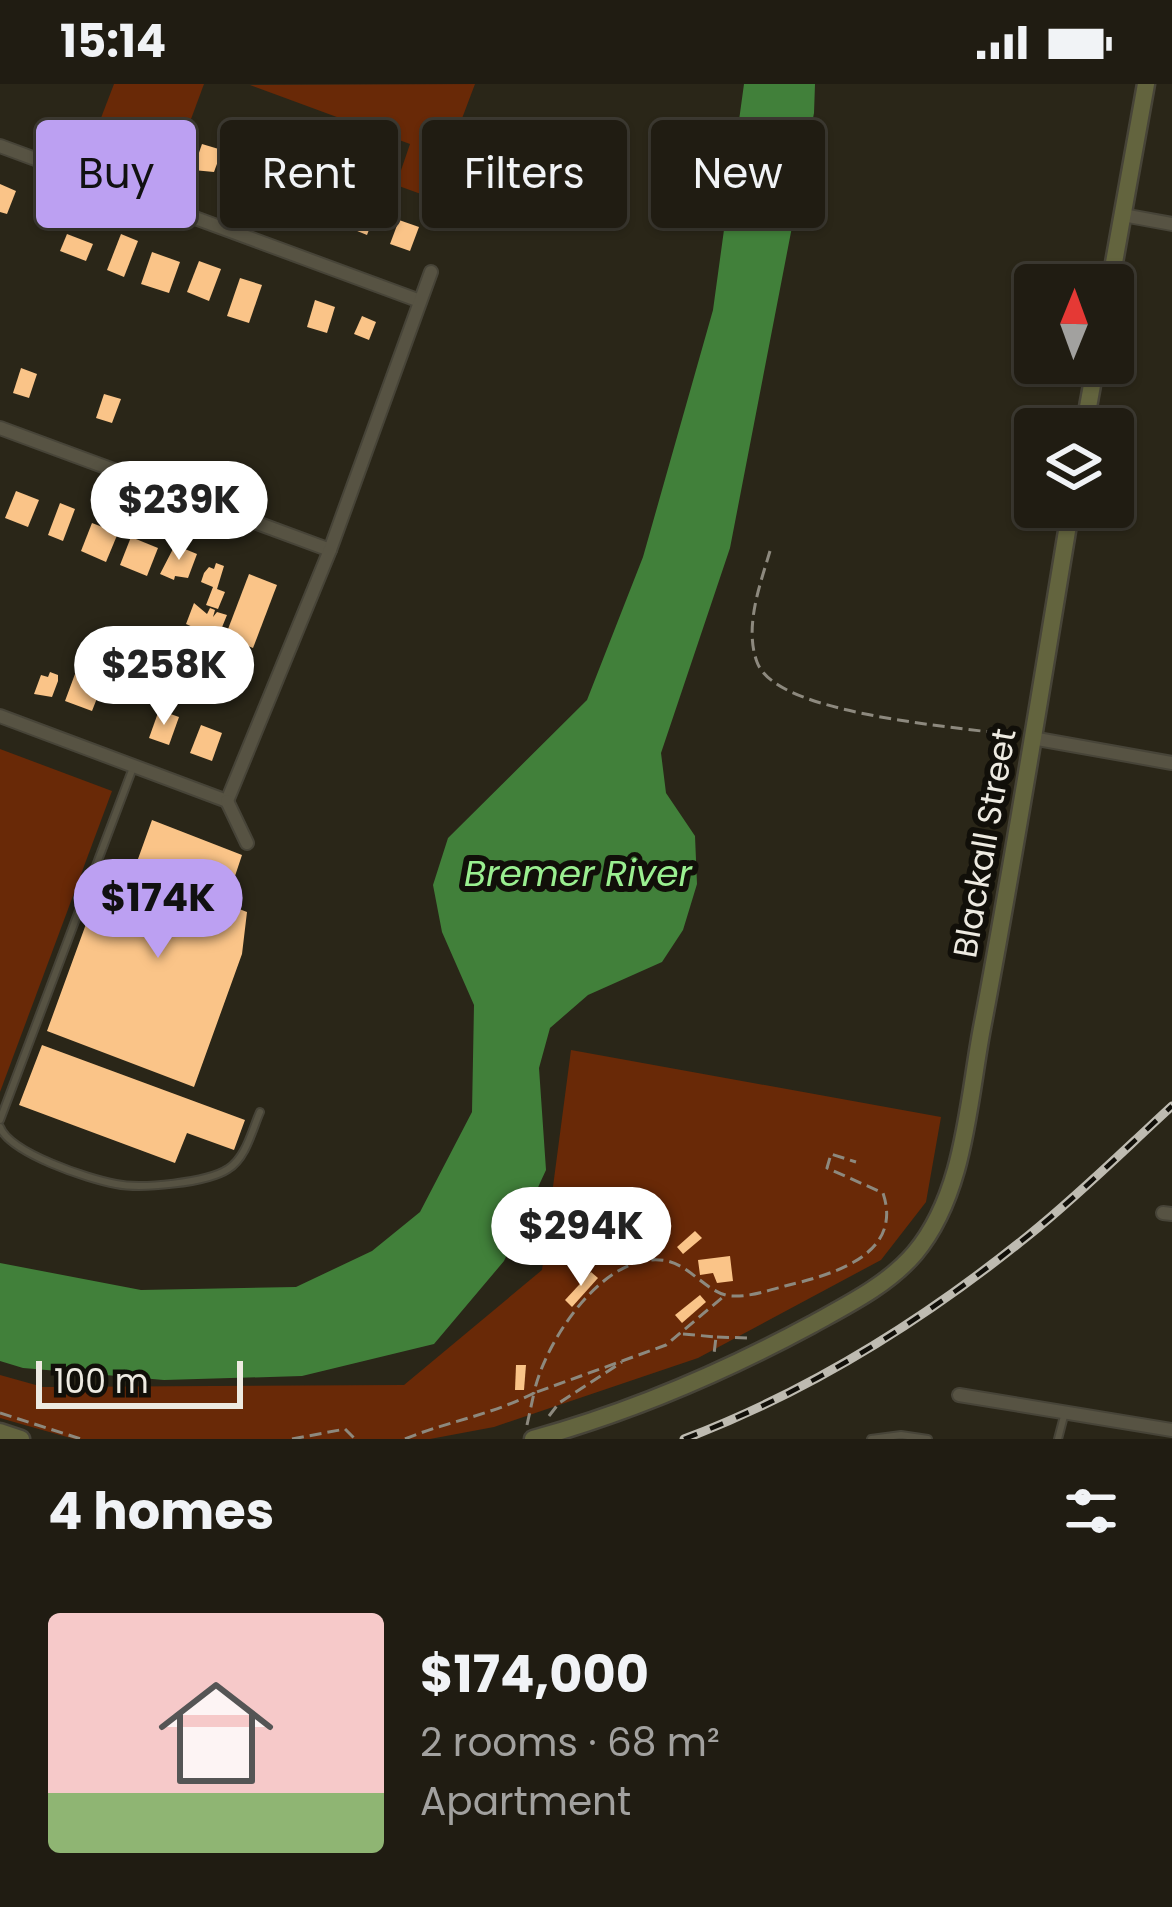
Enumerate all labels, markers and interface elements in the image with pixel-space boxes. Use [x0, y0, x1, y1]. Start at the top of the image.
text: 15:14 [60, 10, 166, 73]
chip: Buy [36, 120, 196, 228]
chip: Rent [220, 120, 398, 228]
chip: Filters [422, 120, 627, 228]
chip: New [651, 120, 825, 228]
north arrow [1014, 264, 1134, 384]
map controls [1014, 264, 1134, 528]
button: layers [1014, 408, 1134, 528]
pin: $239K [95, 461, 263, 563]
text: $239K [118, 472, 240, 527]
pin: $258K [80, 626, 248, 728]
text: $258K [101, 637, 227, 692]
street label: Blackall Street [941, 725, 1028, 961]
water label: Bremer River [464, 848, 694, 899]
pin: $174K [74, 859, 242, 961]
text: $174K [101, 870, 215, 925]
pin: $294K [497, 1187, 665, 1289]
text: $294K [518, 1198, 644, 1253]
scale bar [36, 1355, 243, 1408]
text: 100 m [54, 1358, 149, 1405]
text: 4 homes [48, 1475, 274, 1547]
icon: filters [1058, 1478, 1124, 1544]
text: $174,000 [420, 1638, 649, 1710]
icon: home [144, 1661, 288, 1805]
text: 2 rooms · 68 m² [420, 1715, 720, 1770]
text: Apartment [420, 1774, 631, 1829]

